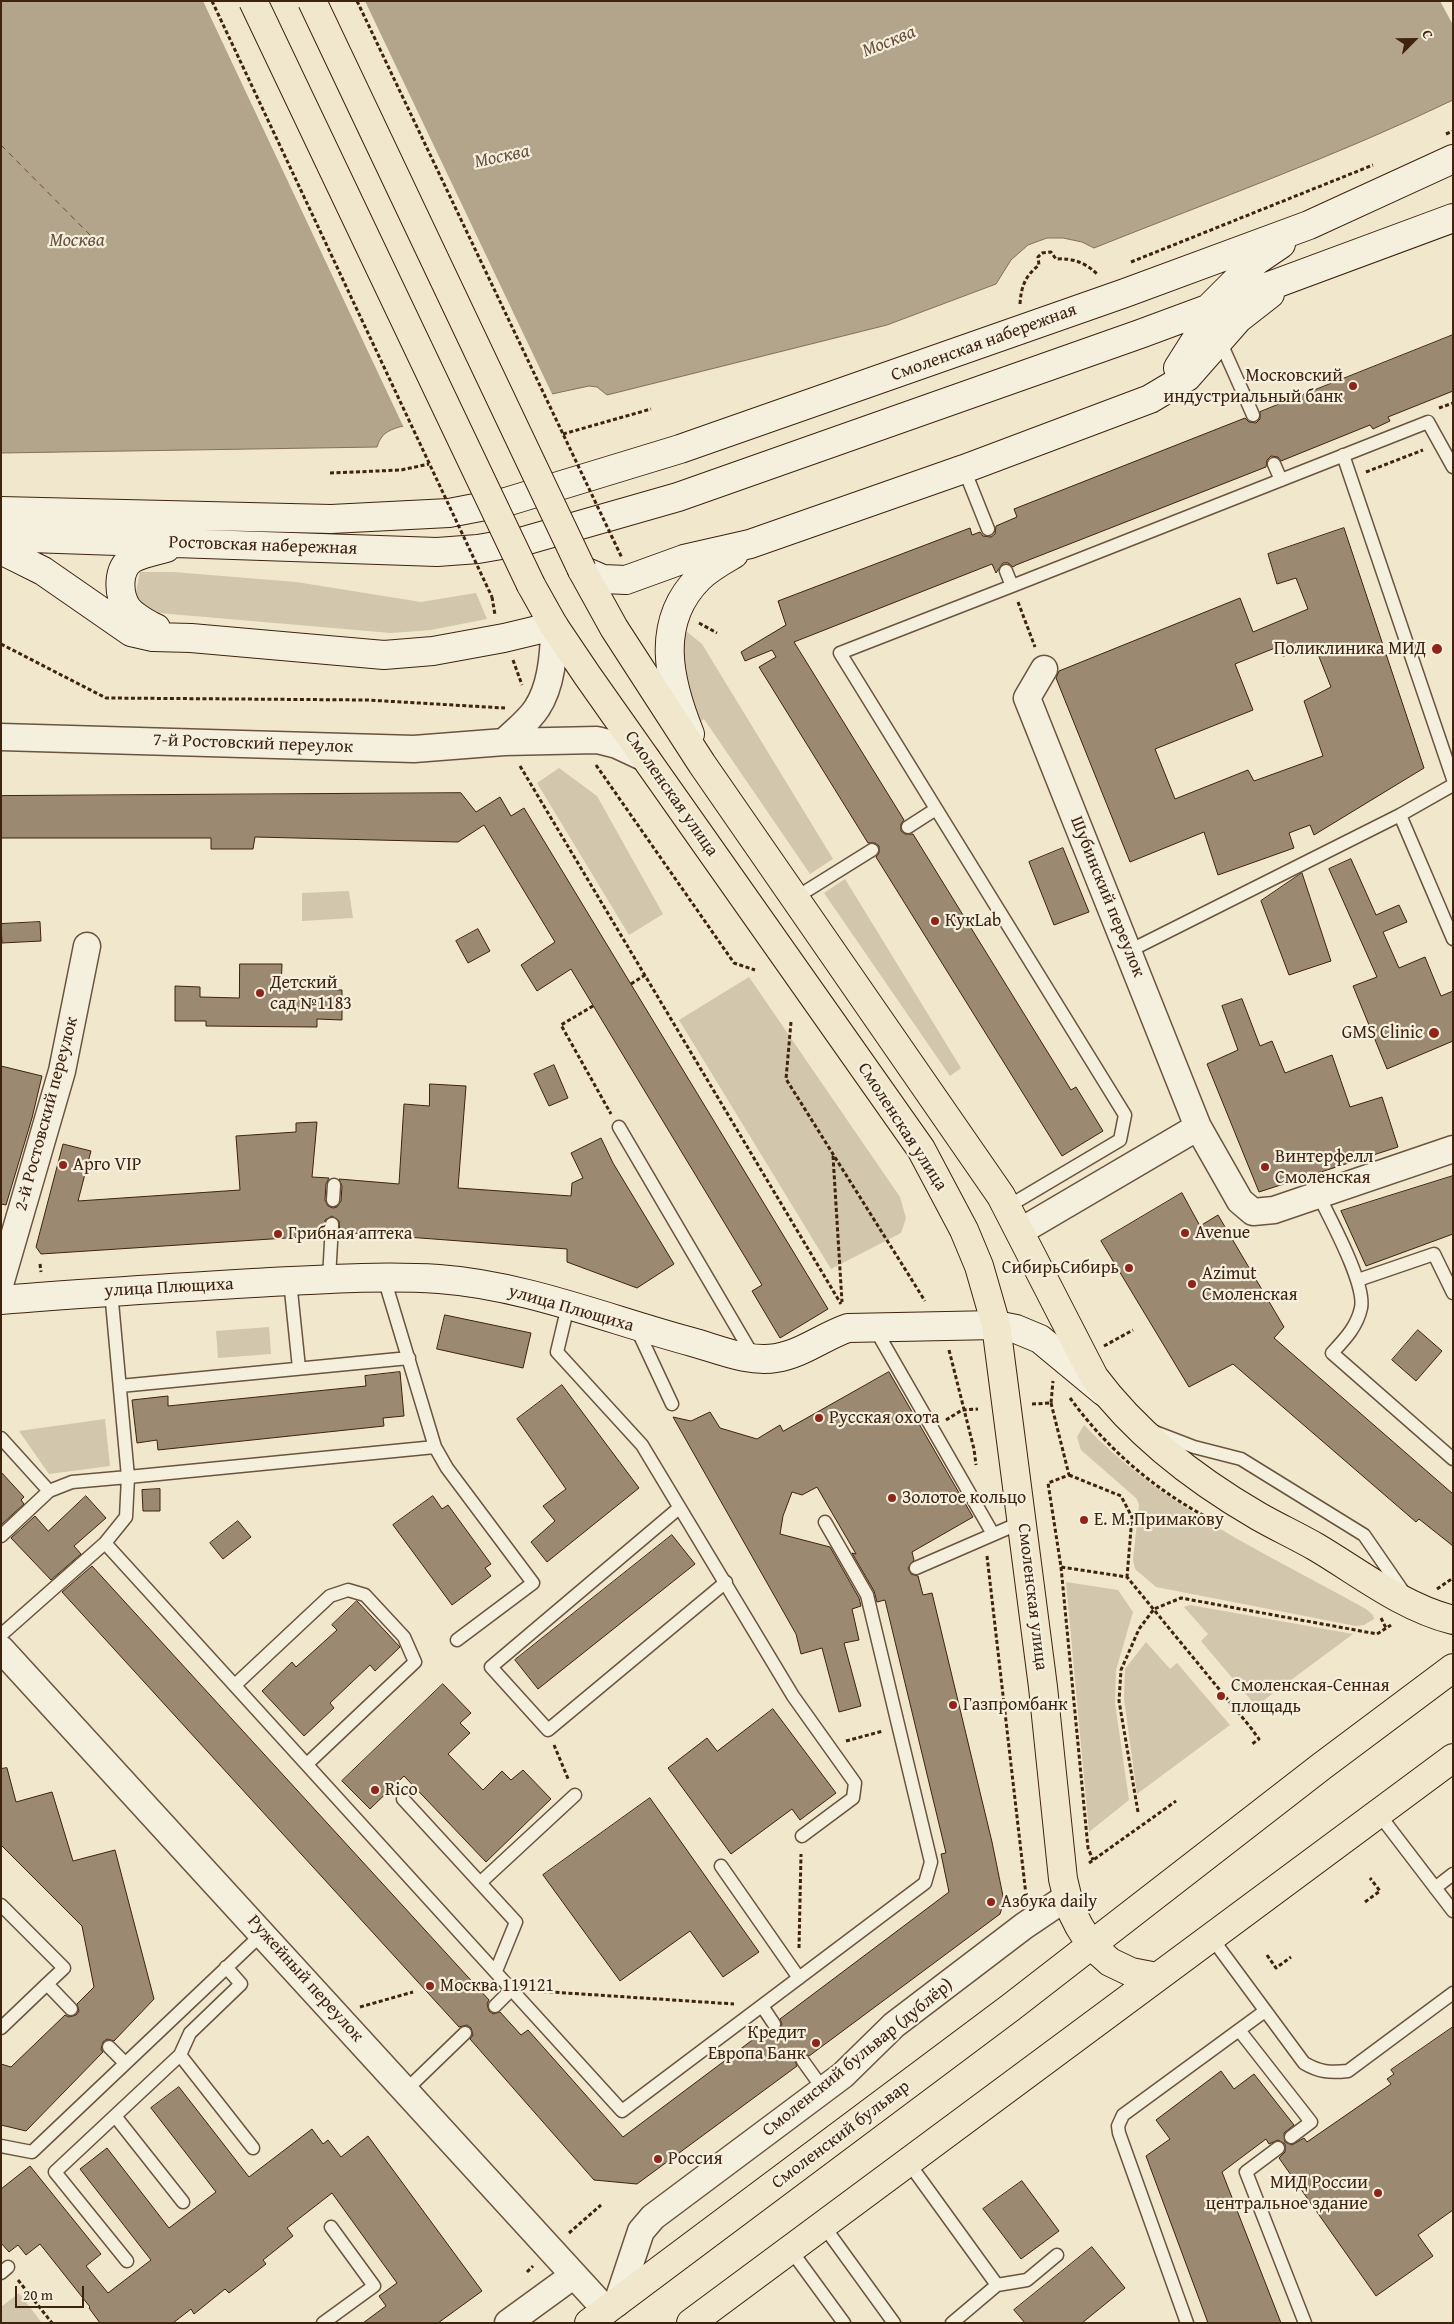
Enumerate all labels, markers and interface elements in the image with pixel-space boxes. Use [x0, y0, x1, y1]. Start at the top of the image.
north arrow [1389, 15, 1439, 65]
water label: Москва [859, 21, 919, 63]
text: С [1417, 27, 1439, 42]
water label: Москва [472, 140, 532, 174]
water label: Москва [49, 230, 105, 252]
street label: Смоленская набережная [888, 299, 1080, 387]
place label: Московский индустриальный банк [1163, 365, 1343, 408]
marker: Московский индустриальный банк [1347, 380, 1359, 392]
street label: Ростовская набережная [168, 532, 358, 560]
place label: Поликлиника МИД [1274, 638, 1426, 660]
marker: Поликлиника МИД [1430, 642, 1444, 656]
street label: Смоленская улица [620, 727, 722, 861]
street label: 7-й Ростовский переулок [153, 730, 353, 758]
street label: Шубинский переулок [1065, 813, 1149, 981]
place label: КукLab [945, 910, 1001, 932]
marker: КукLab [929, 915, 941, 927]
place label: Детский сад №1183 [270, 972, 352, 1014]
marker: Детский сад №1183 [254, 987, 266, 999]
street label: 2-й Ростовский переулок [11, 1015, 83, 1213]
place label: GMS Clinic [1342, 1022, 1423, 1044]
marker: GMS Clinic [1427, 1026, 1441, 1040]
street label: Смоленская улица [853, 1059, 951, 1195]
place label: Винтерфелл Смоленская [1275, 1146, 1374, 1188]
place label: Арго VIP [73, 1154, 141, 1176]
marker: Арго VIP [57, 1159, 69, 1171]
marker: Винтерфелл Смоленская [1259, 1161, 1271, 1173]
place label: Avenue [1195, 1222, 1250, 1244]
place label: Грибная аптека [288, 1223, 412, 1245]
marker: Avenue [1179, 1227, 1191, 1239]
marker: Грибная аптека [272, 1228, 284, 1240]
place label: СибирьСибирь [1002, 1257, 1119, 1279]
marker: СибирьСибирь [1123, 1262, 1135, 1274]
place label: Azimut Смоленская [1202, 1263, 1298, 1306]
street label: улица Плющиха [104, 1274, 234, 1302]
marker: Azimut Смоленская [1186, 1278, 1198, 1290]
street label: улица Плющиха [506, 1281, 636, 1337]
place label: Русская охота [829, 1407, 940, 1429]
marker: Русская охота [813, 1412, 825, 1424]
place label: Золотое кольцо [902, 1487, 1026, 1509]
marker: Золотое кольцо [886, 1492, 898, 1504]
place label: Е. М. Примакову [1094, 1509, 1224, 1531]
marker: Е. М. Примакову [1078, 1514, 1090, 1526]
street label: Смоленская улица [1012, 1522, 1052, 1672]
place label: Смоленская-Сенная площадь [1231, 1675, 1390, 1718]
marker: Смоленская-Сенная площадь [1215, 1690, 1227, 1702]
place label: Газпромбанк [963, 1694, 1068, 1716]
marker: Газпромбанк [947, 1699, 959, 1711]
place label: Rico [385, 1779, 418, 1801]
marker: Rico [369, 1784, 381, 1796]
place label: Азбука daily [1001, 1891, 1097, 1913]
marker: Азбука daily [985, 1896, 997, 1908]
street label: Ружейный переулок [242, 1911, 368, 2047]
street label: Смоленский бульвар (дублёр) [758, 1974, 958, 2142]
place label: Москва 119121 [440, 1975, 554, 1997]
marker: Москва 119121 [424, 1980, 436, 1992]
place label: Кредит Европа Банк [708, 2022, 806, 2064]
marker: Кредит Европа Банк [810, 2037, 822, 2049]
street label: Смоленский бульвар [768, 2076, 914, 2194]
place label: Россия [668, 2148, 723, 2170]
marker: Россия [652, 2153, 664, 2165]
place label: МИД России центральное здание [1206, 2172, 1368, 2214]
marker: МИД России центральное здание [1372, 2187, 1384, 2199]
scale bar [18, 2276, 86, 2308]
text: 20 m [23, 2284, 53, 2305]

